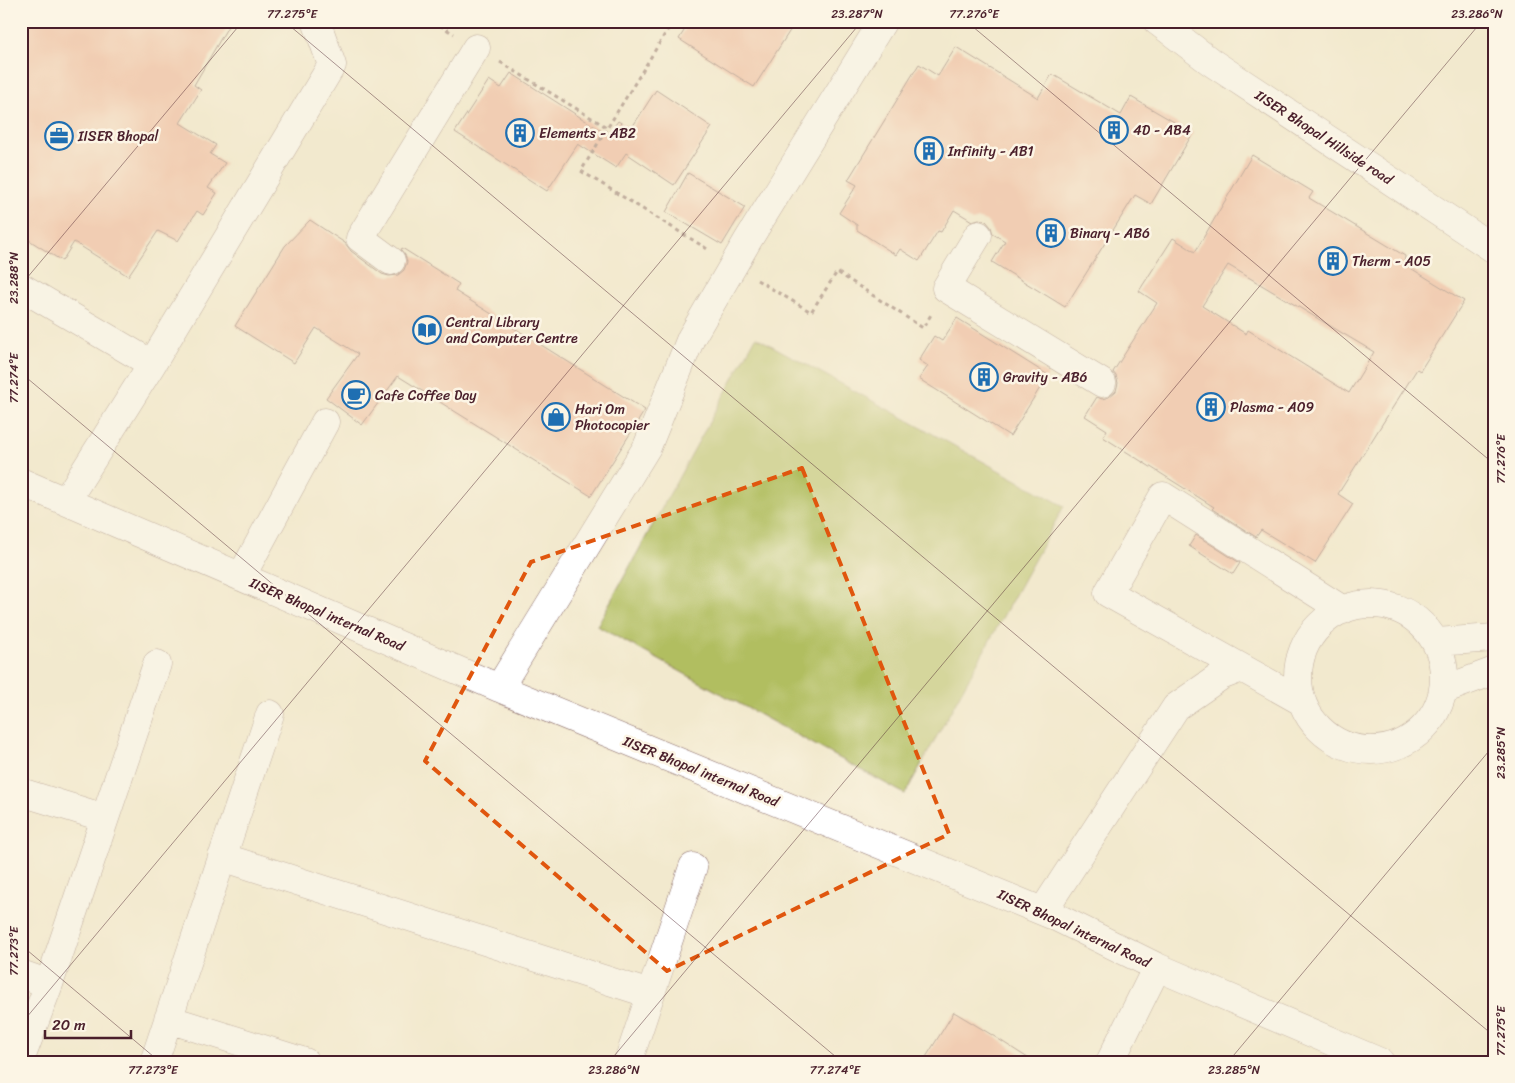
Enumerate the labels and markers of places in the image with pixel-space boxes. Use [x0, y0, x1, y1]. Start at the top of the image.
building icon: 4D - AB4 [1099, 115, 1129, 145]
building icon: Elements - AB2 [505, 118, 535, 148]
place label: 4D - AB4 [1133, 118, 1191, 143]
office icon: IISER Bhopal [44, 121, 74, 151]
place label: Elements - AB2 [539, 121, 636, 146]
place label: IISER Bhopal [77, 124, 159, 149]
building icon: Infinity - AB1 [914, 136, 944, 166]
place label: Infinity - AB1 [947, 139, 1034, 164]
building icon: Binary - AB6 [1036, 218, 1066, 248]
place label: Binary - AB6 [1070, 221, 1150, 246]
building icon: Therm - A05 [1318, 246, 1348, 276]
place label: Therm - A05 [1352, 249, 1432, 274]
place label: Central Library and Computer Centre [446, 310, 578, 351]
library icon: Central Library and Computer Centre [412, 315, 442, 345]
building icon: Gravity - AB6 [969, 362, 999, 392]
place label: Gravity - AB6 [1003, 365, 1088, 390]
cafe icon: Cafe Coffee Day [341, 380, 371, 410]
place label: Cafe Coffee Day [375, 383, 477, 408]
building icon: Plasma - A09 [1196, 392, 1226, 422]
place label: Plasma - A09 [1230, 395, 1315, 420]
place label: Hari Om Photocopier [575, 397, 651, 438]
shop icon: Hari Om Photocopier [541, 402, 571, 432]

